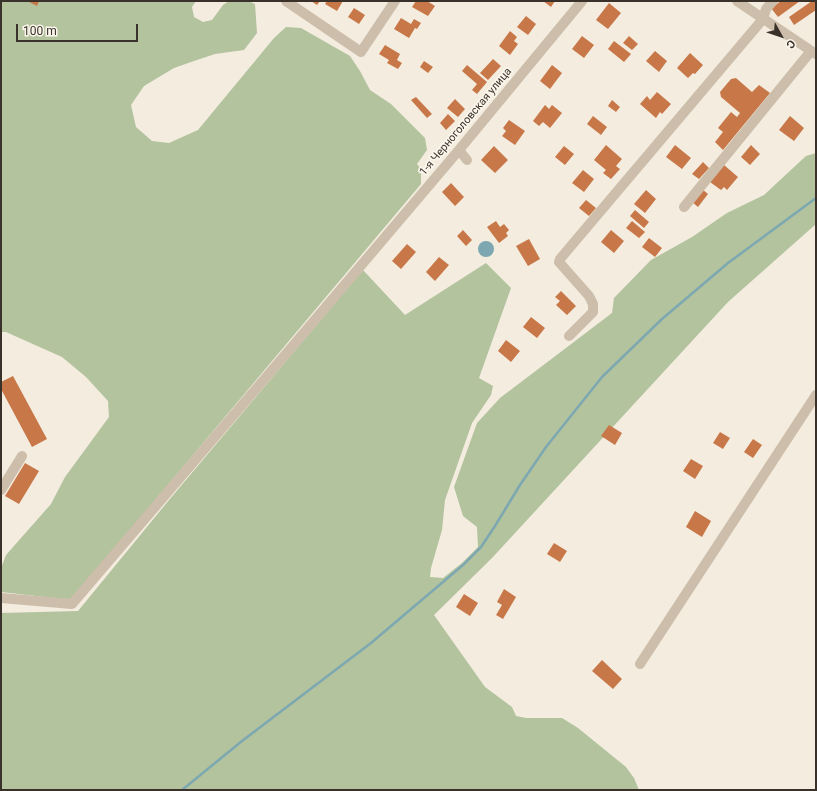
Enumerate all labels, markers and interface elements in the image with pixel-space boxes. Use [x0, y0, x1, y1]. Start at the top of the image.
scale bar [18, 16, 140, 42]
north arrow [761, 16, 801, 56]
text: 100 m [23, 24, 57, 38]
text: С [783, 37, 798, 51]
street label: 1-я Черноголовская улица [417, 66, 515, 178]

